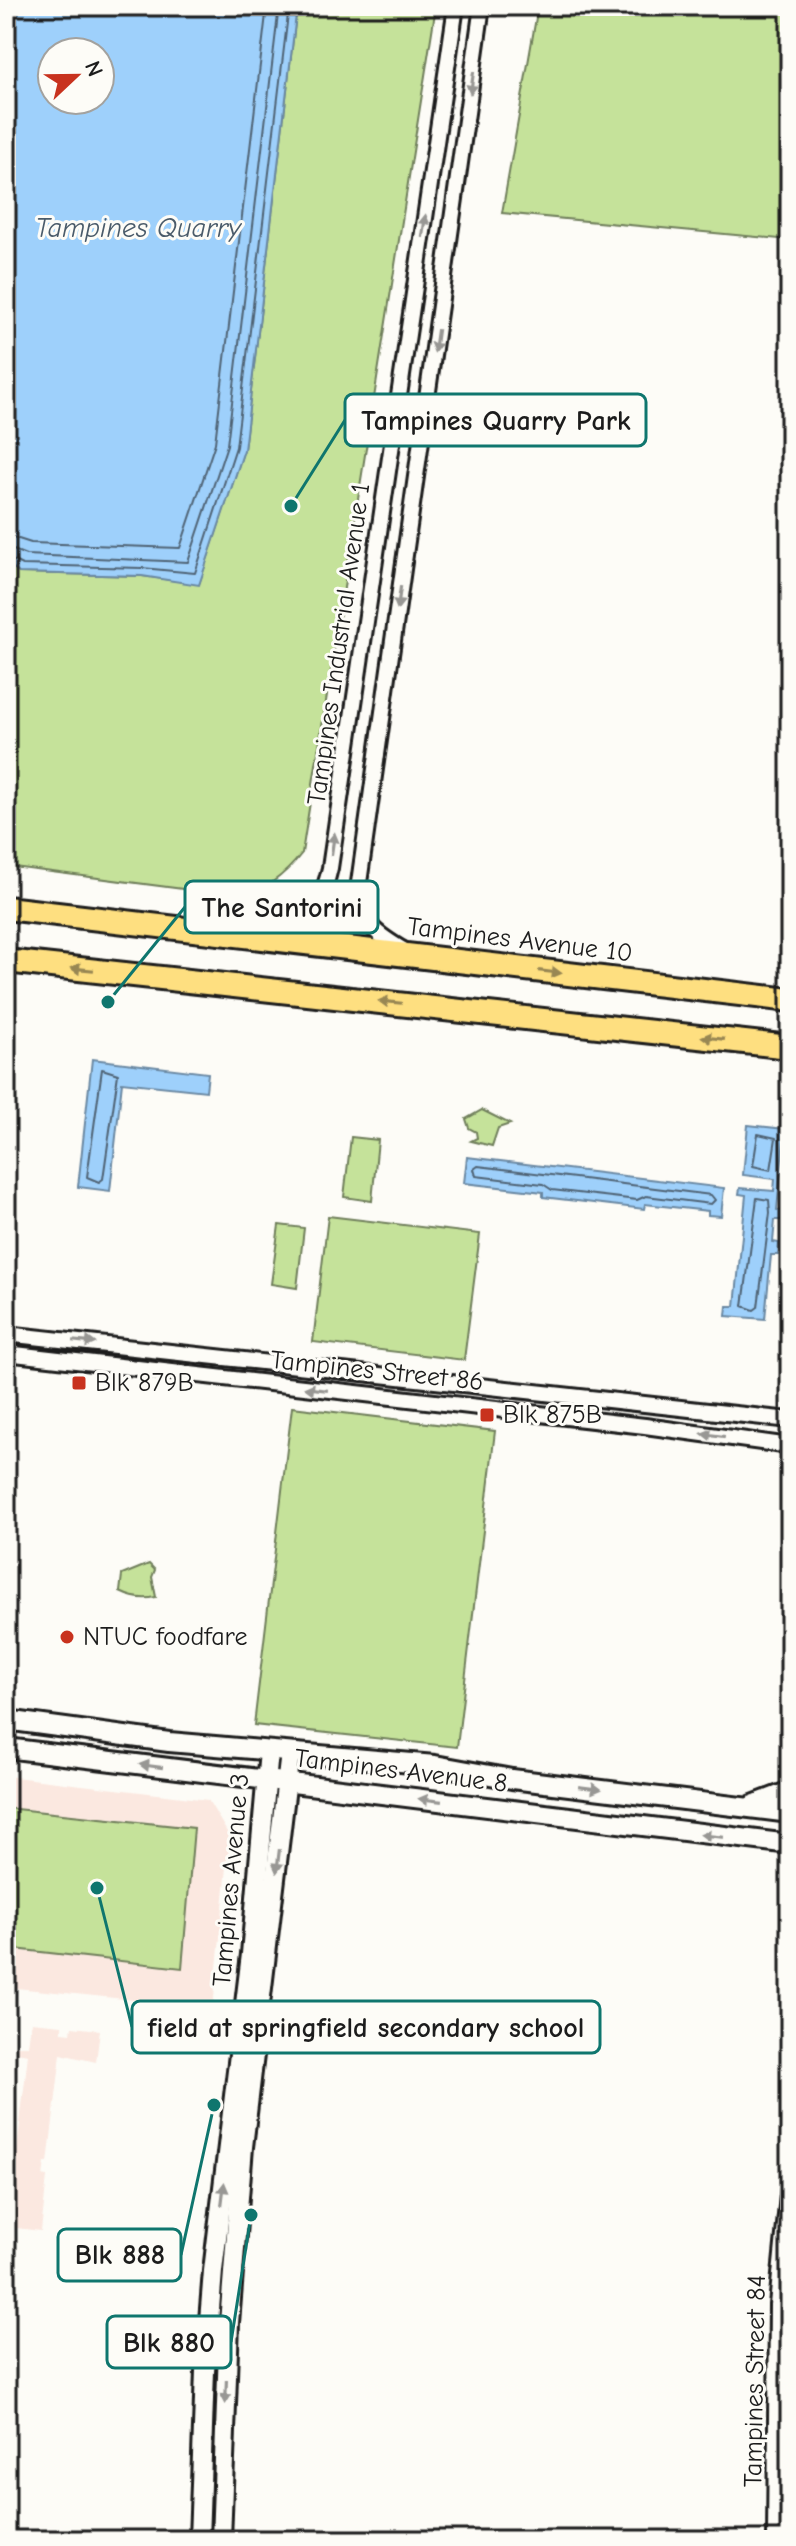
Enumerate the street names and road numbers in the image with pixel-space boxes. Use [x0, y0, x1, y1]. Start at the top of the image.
street label: Tampines Industrial Avenue 1 [302, 481, 376, 807]
street label: Tampines Avenue 10 [406, 911, 634, 969]
street label: Tampines Street 86 [269, 1345, 485, 1397]
street label: Tampines Avenue 8 [293, 1743, 509, 1799]
street label: Tampines Avenue 3 [207, 1772, 255, 1988]
street label: Tampines Street 84 [738, 2275, 772, 2487]

